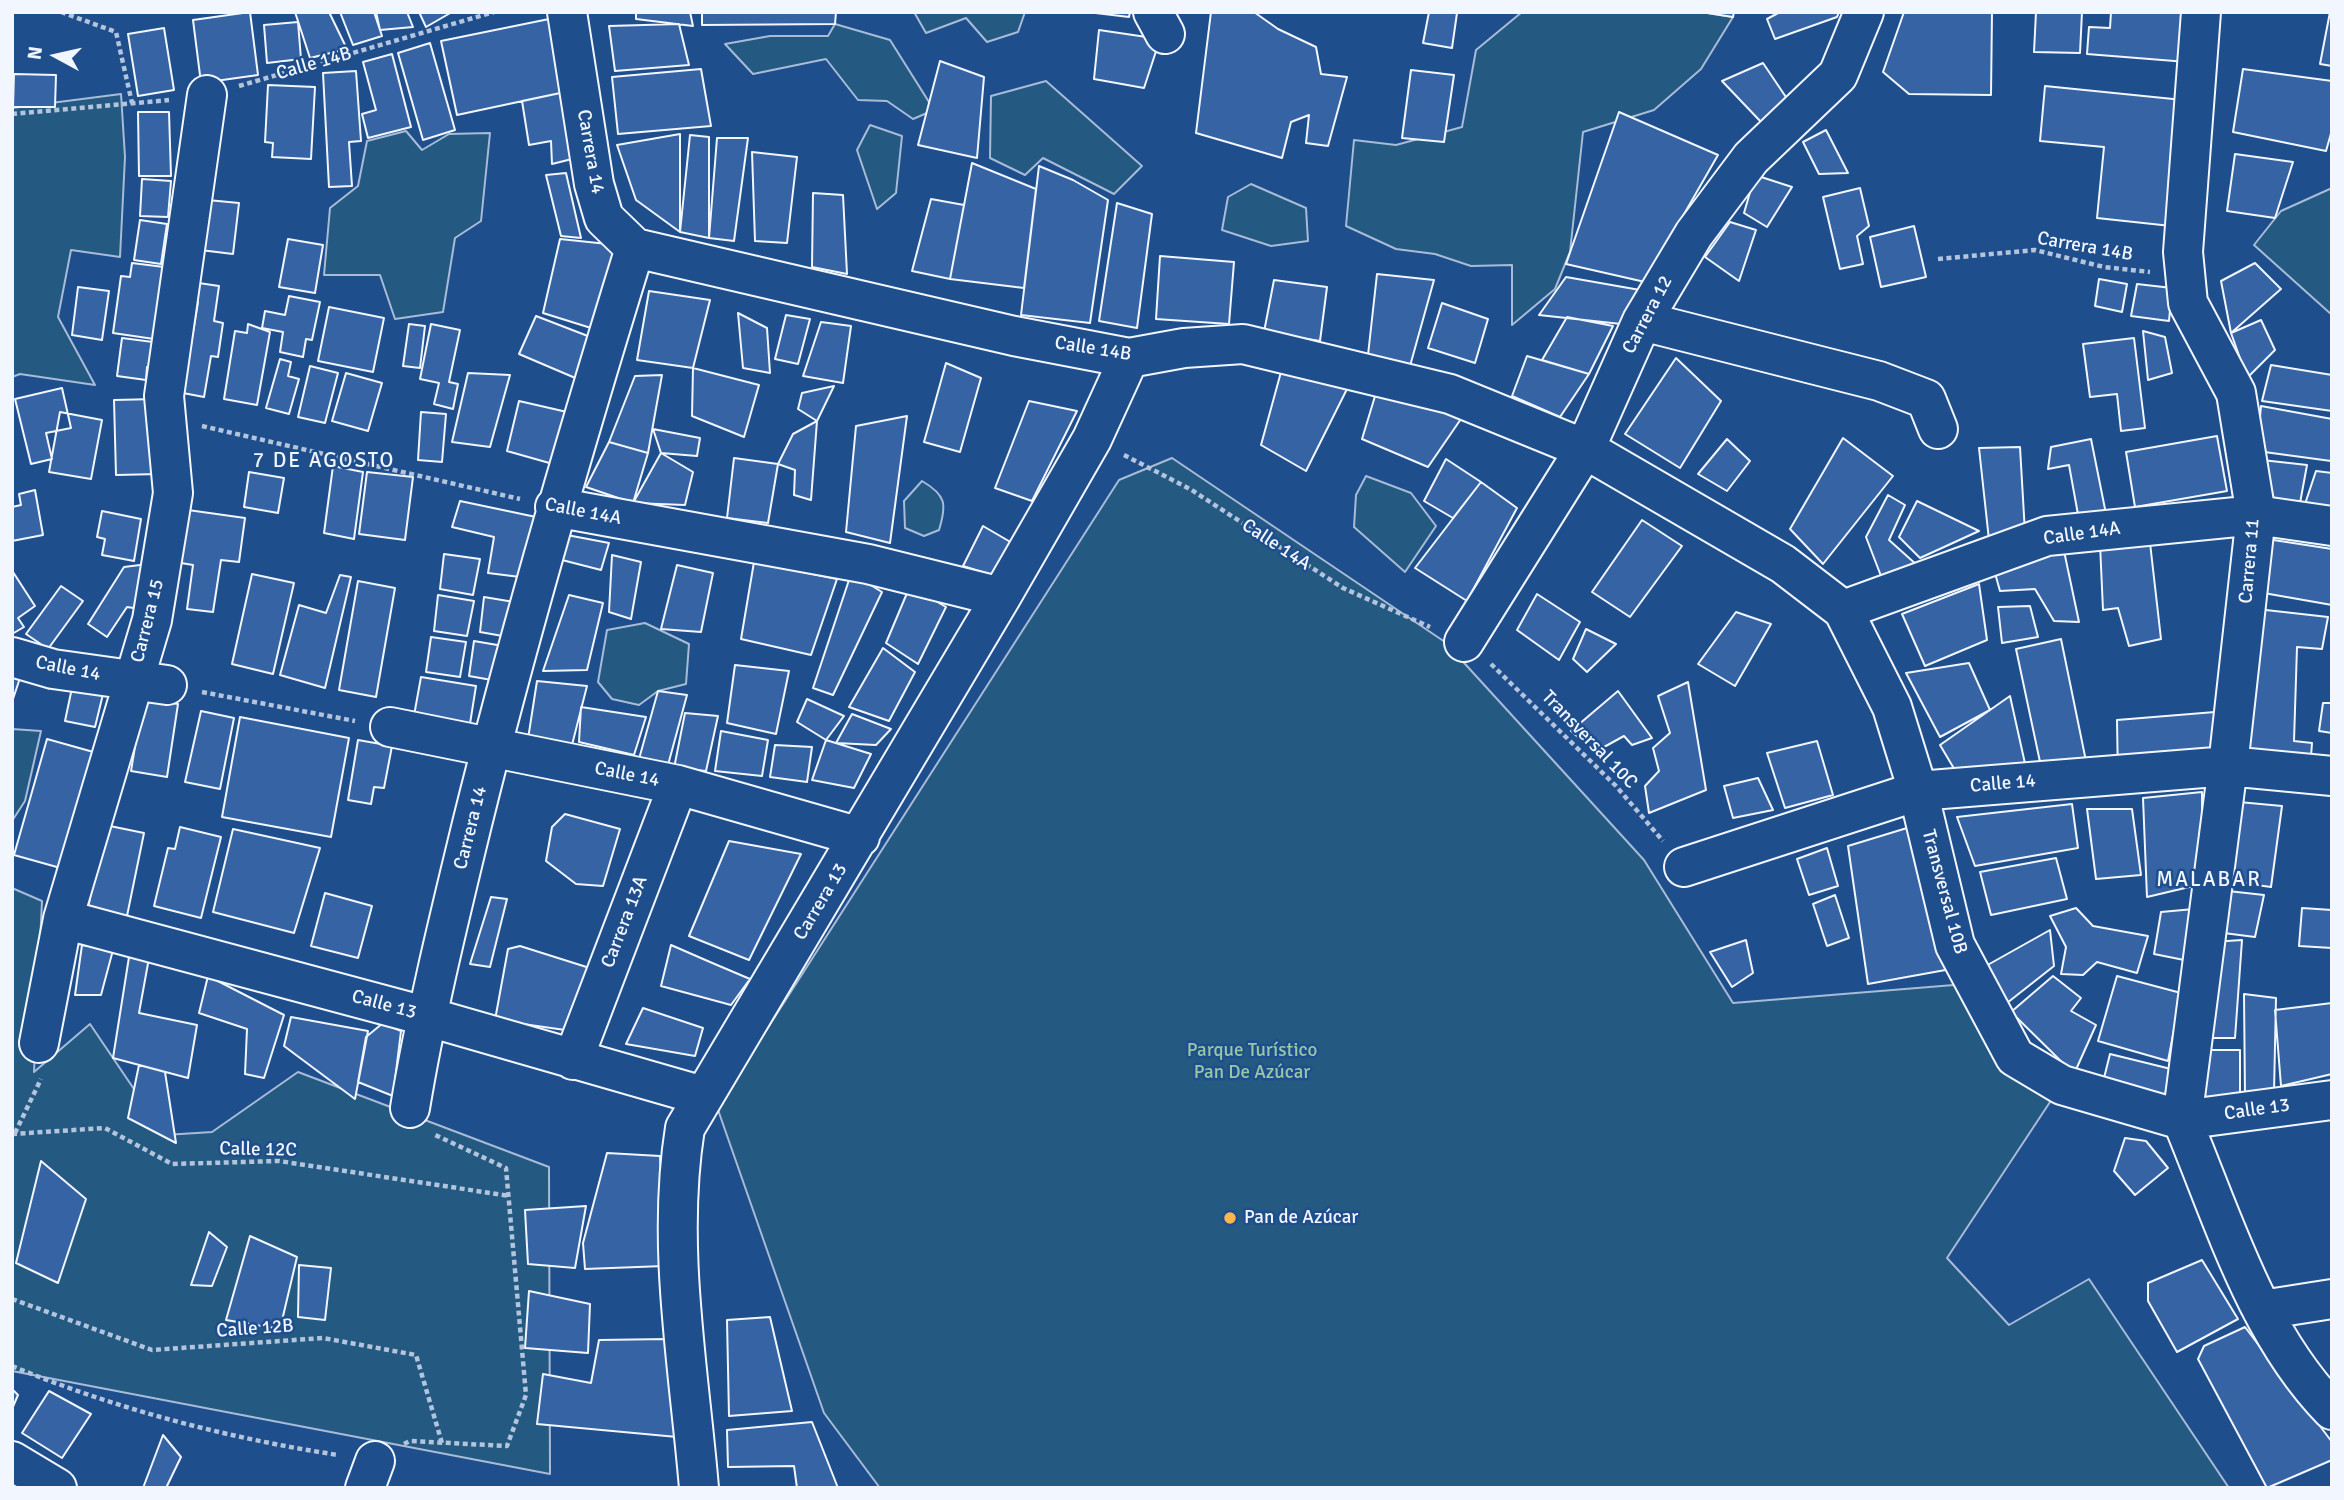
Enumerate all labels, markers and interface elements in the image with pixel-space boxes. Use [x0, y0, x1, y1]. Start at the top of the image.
north arrow [21, 21, 91, 91]
street label: Calle 14B [274, 42, 354, 86]
text: N [22, 45, 48, 61]
street label: Carrera 14 [571, 108, 609, 196]
street label: Carrera 14B [2035, 227, 2135, 267]
street label: Carrera 12 [1618, 272, 1678, 358]
street label: Calle 14B [1053, 332, 1133, 366]
district label: 7 DE AGOSTO [254, 448, 394, 474]
street label: Calle 14A [543, 493, 623, 531]
street label: Calle 14A [1237, 514, 1315, 576]
street label: Calle 14A [2042, 517, 2122, 551]
street label: Carrera 11 [2235, 518, 2265, 604]
street label: Carrera 15 [127, 577, 169, 665]
street label: Calle 14 [33, 652, 103, 686]
street label: Transversal 10C [1536, 686, 1642, 794]
street label: Calle 14 [592, 758, 662, 792]
street label: Calle 14 [1969, 770, 2037, 798]
street label: Carrera 14 [450, 784, 492, 872]
street label: Transversal 10B [1916, 827, 1972, 957]
street label: Carrera 13 [789, 860, 853, 944]
district label: MALABAR [2157, 867, 2261, 893]
street label: Carrera 13A [597, 873, 653, 971]
street label: Calle 13 [349, 985, 419, 1025]
park label: Parque Turístico Pan De Azúcar [1187, 1040, 1317, 1084]
street label: Calle 13 [2223, 1094, 2291, 1126]
street label: Calle 12C [219, 1138, 297, 1162]
place label: Pan de Azúcar [1244, 1207, 1358, 1229]
marker: Pan de Azúcar [1222, 1210, 1238, 1226]
street label: Calle 12B [216, 1315, 294, 1343]

